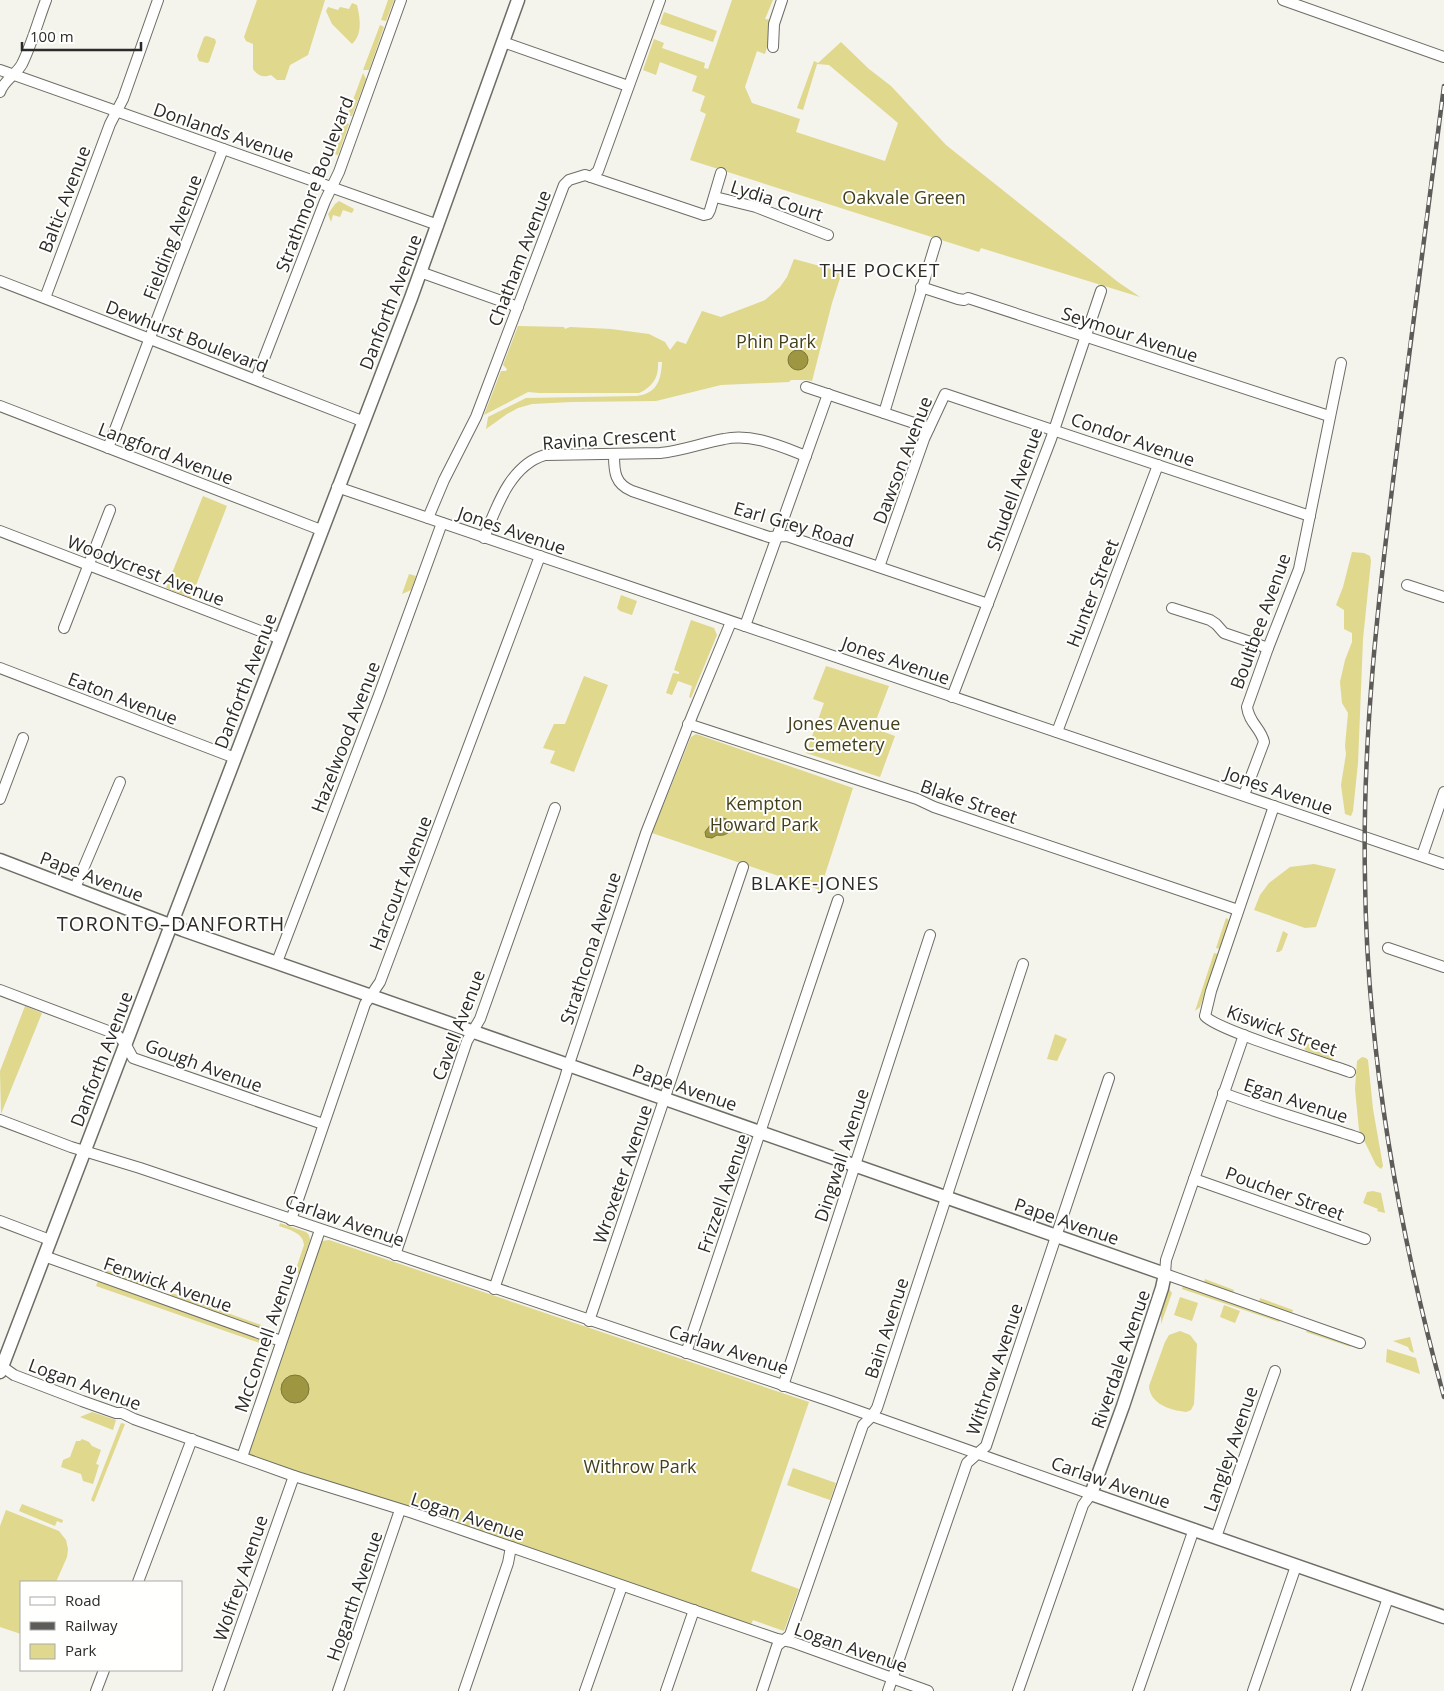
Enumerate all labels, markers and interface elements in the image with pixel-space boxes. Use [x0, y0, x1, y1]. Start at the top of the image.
scale bar [22, 20, 141, 52]
text: 100 m [30, 26, 74, 46]
street label: Strathmore Boulevard [269, 93, 359, 275]
street label: Donlands Avenue [150, 97, 298, 167]
street label: Baltic Avenue [33, 142, 95, 256]
street label: Fielding Avenue [137, 171, 207, 303]
street label: Lydia Court [728, 174, 826, 226]
park label: Oakvale Green [842, 185, 966, 209]
street label: Chatham Avenue [482, 187, 556, 329]
street label: Danforth Avenue [353, 231, 427, 373]
district label: THE POCKET [820, 257, 940, 283]
street label: Dewhurst Boulevard [103, 294, 271, 378]
street label: Seymour Avenue [1059, 301, 1201, 367]
park label: Phin Park [736, 329, 816, 353]
street label: Dawson Avenue [867, 393, 937, 527]
street label: Condor Avenue [1068, 407, 1198, 471]
street label: Langford Avenue [95, 416, 237, 490]
street label: Ravina Crescent [541, 421, 677, 455]
street label: Shudell Avenue [981, 424, 1047, 554]
street label: Earl Grey Road [731, 495, 857, 553]
street label: Jones Avenue [453, 500, 569, 560]
street label: Woodycrest Avenue [64, 529, 228, 611]
street label: Hunter Street [1060, 535, 1124, 651]
street label: Boultbee Avenue [1224, 550, 1296, 692]
street label: Danforth Avenue [208, 610, 282, 752]
street label: Jones Avenue [837, 630, 953, 690]
street label: Hazelwood Avenue [305, 658, 385, 816]
street label: Eaton Avenue [65, 666, 181, 730]
park label: Jones Avenue Cemetery [786, 711, 900, 756]
street label: Jones Avenue [1220, 760, 1336, 820]
street label: Blake Street [917, 773, 1021, 829]
park label: Kempton Howard Park [710, 791, 819, 836]
street label: Harcourt Avenue [363, 812, 437, 954]
street label: Pape Avenue [37, 845, 147, 907]
street label: Strathcona Avenue [554, 869, 626, 1027]
district label: BLAKE-JONES [751, 870, 879, 896]
district label: TORONTO–DANFORTH [57, 910, 285, 937]
street label: Cavell Avenue [426, 966, 490, 1084]
street label: Danforth Avenue [64, 988, 138, 1130]
street label: Kiswick Street [1224, 999, 1340, 1061]
street label: Gough Avenue [142, 1033, 266, 1097]
street label: Pape Avenue [629, 1058, 741, 1116]
street label: Egan Avenue [1241, 1072, 1351, 1128]
street label: Dingwall Avenue [808, 1085, 874, 1225]
street label: Wroxeter Avenue [587, 1101, 657, 1247]
street label: Frizzell Avenue [691, 1130, 755, 1256]
street label: Poucher Street [1222, 1160, 1348, 1226]
street label: Carlaw Avenue [282, 1188, 408, 1252]
street label: Pape Avenue [1011, 1192, 1123, 1250]
street label: Fenwick Avenue [101, 1251, 235, 1317]
street label: McConnell Avenue [228, 1261, 302, 1415]
street label: Bain Avenue [858, 1275, 914, 1381]
street label: Riverdale Avenue [1085, 1286, 1155, 1432]
street label: Withrow Avenue [960, 1300, 1028, 1438]
street label: Carlaw Avenue [666, 1318, 792, 1380]
street label: Logan Avenue [25, 1352, 145, 1416]
street label: Langley Avenue [1197, 1383, 1263, 1515]
street label: Carlaw Avenue [1048, 1450, 1174, 1514]
park label: Withrow Park [583, 1454, 697, 1478]
street label: Logan Avenue [408, 1486, 528, 1546]
street label: Wolfrey Avenue [207, 1512, 273, 1644]
street label: Hogarth Avenue [321, 1528, 387, 1664]
legend [20, 1581, 182, 1671]
text: Road [65, 1590, 101, 1610]
text: Railway [65, 1615, 118, 1635]
street label: Logan Avenue [791, 1616, 911, 1678]
text: Park [65, 1640, 96, 1660]

